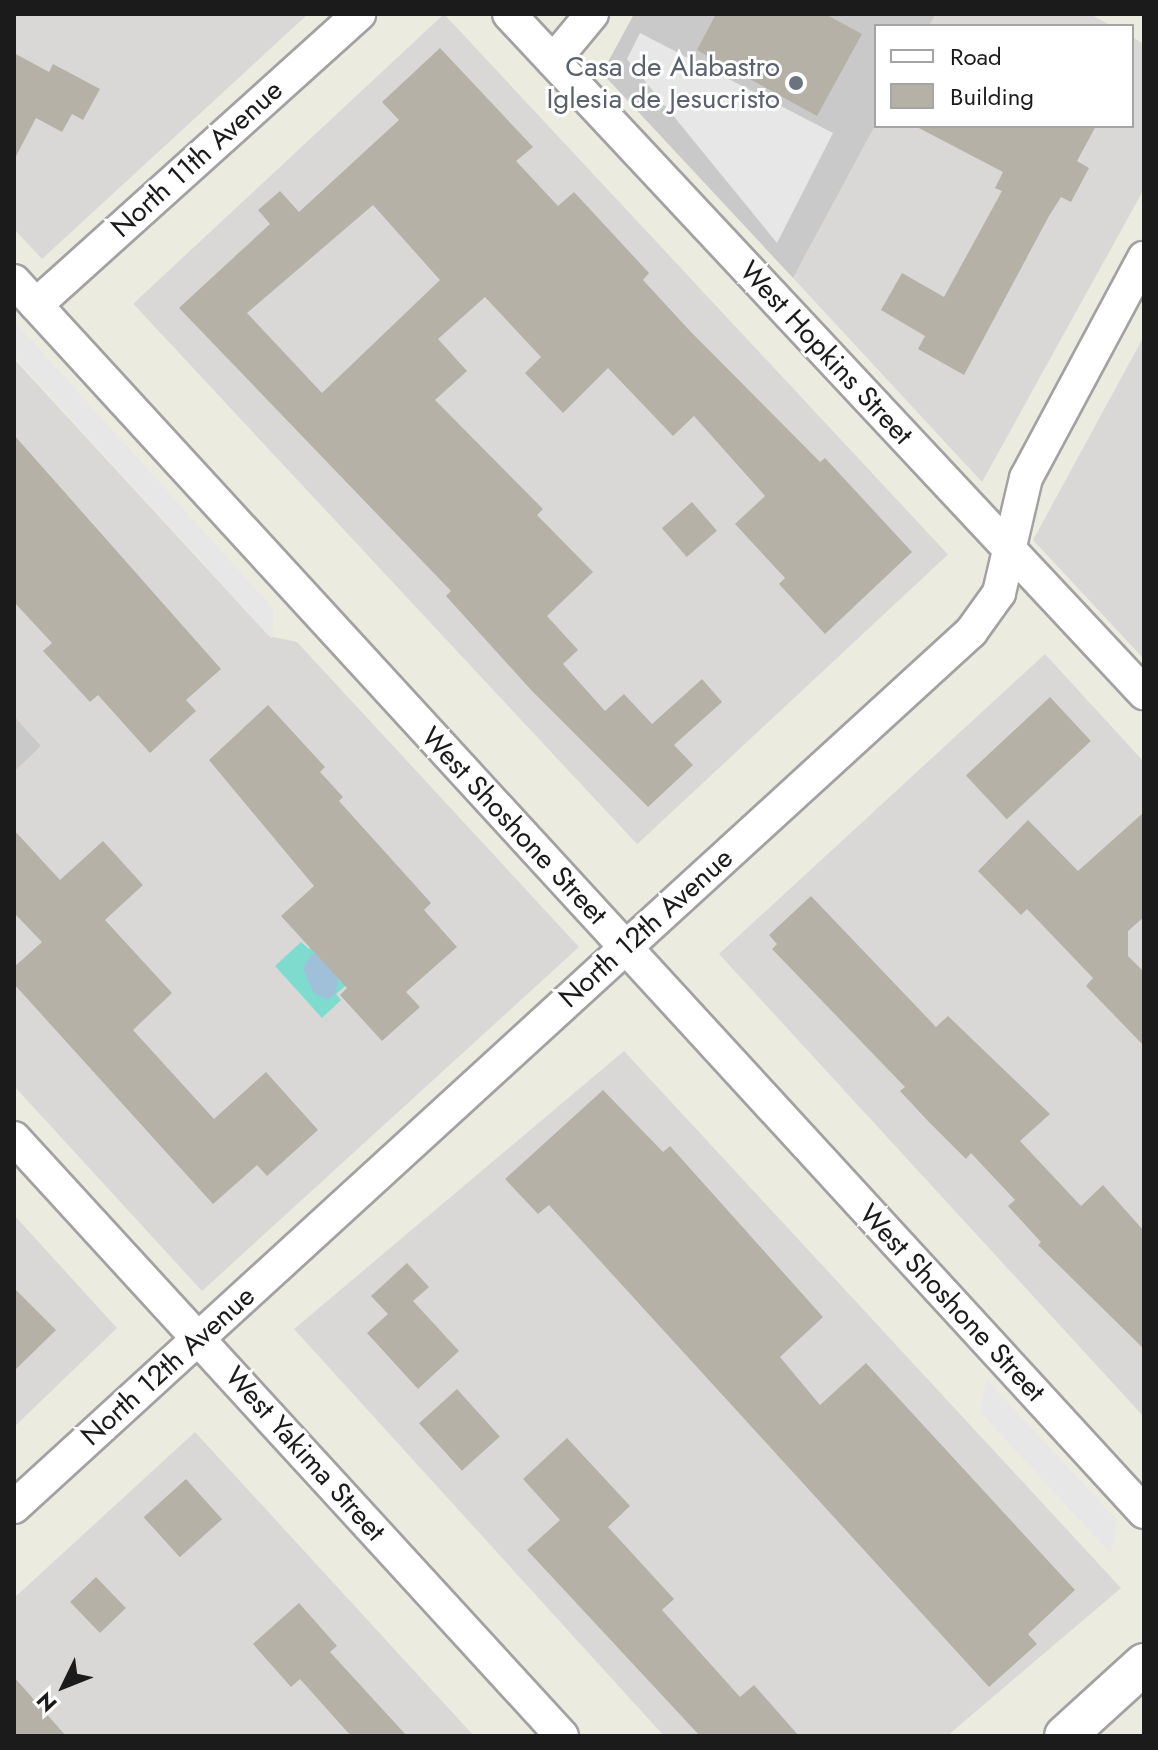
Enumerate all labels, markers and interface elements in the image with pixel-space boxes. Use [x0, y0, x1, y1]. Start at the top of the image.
legend [874, 24, 1134, 128]
text: Road [950, 39, 1002, 74]
place label: Casa de Alabastro Iglesia de Jesucristo [546, 50, 780, 116]
street label: North 11th Avenue [105, 73, 289, 245]
marker: Casa de Alabastro Iglesia de Jesucristo [787, 74, 805, 92]
text: Building [950, 79, 1034, 114]
street label: West Hopkins Street [732, 254, 920, 452]
street label: West Shoshone Street [414, 720, 614, 932]
street label: North 12th Avenue [552, 841, 740, 1015]
street label: West Shoshone Street [852, 1197, 1052, 1409]
street label: North 12th Avenue [74, 1279, 262, 1453]
street label: West Yakima Street [218, 1360, 392, 1548]
north arrow [24, 1646, 104, 1726]
text: N [29, 1685, 64, 1720]

